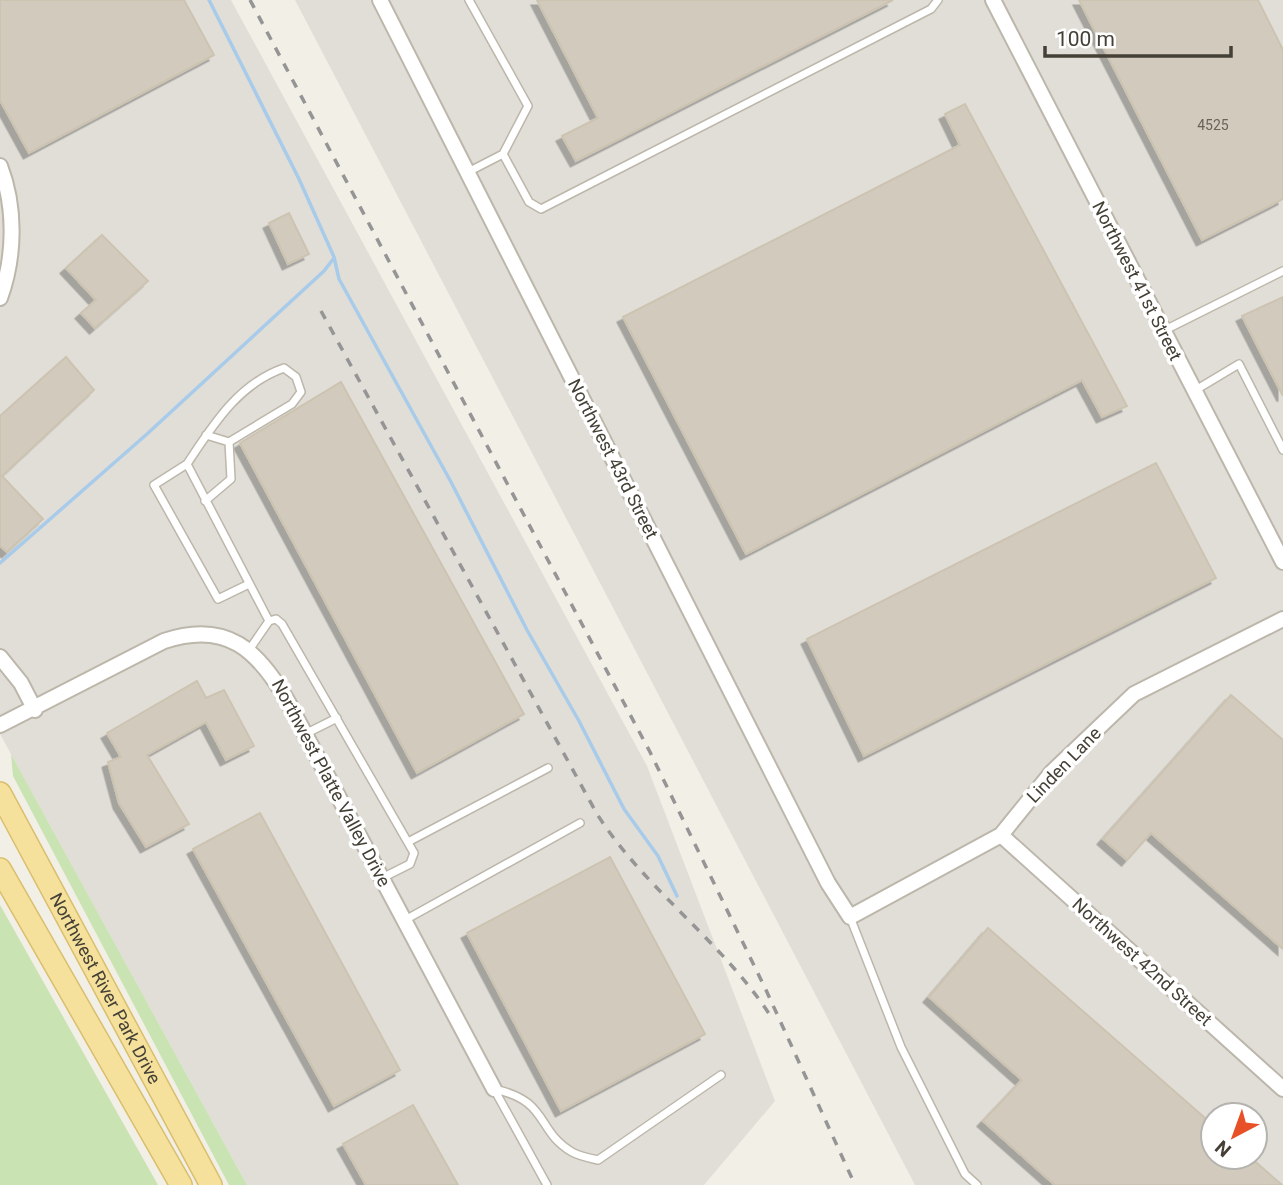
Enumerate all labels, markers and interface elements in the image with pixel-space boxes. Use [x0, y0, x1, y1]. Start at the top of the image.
scale bar [1045, 14, 1230, 58]
text: 100 m [1056, 27, 1115, 51]
house number: 4525 [1197, 117, 1229, 133]
street label: Northwest 41st Street [1088, 198, 1187, 364]
street label: Northwest 43rd Street [564, 375, 663, 542]
street label: Northwest Platte Valley Drive [268, 675, 395, 890]
street label: Linden Lane [1022, 722, 1105, 807]
street label: Northwest River Park Drive [46, 889, 166, 1087]
street label: Northwest 42nd Street [1068, 893, 1216, 1030]
north arrow [1199, 1101, 1269, 1171]
text: N [1211, 1135, 1236, 1162]

